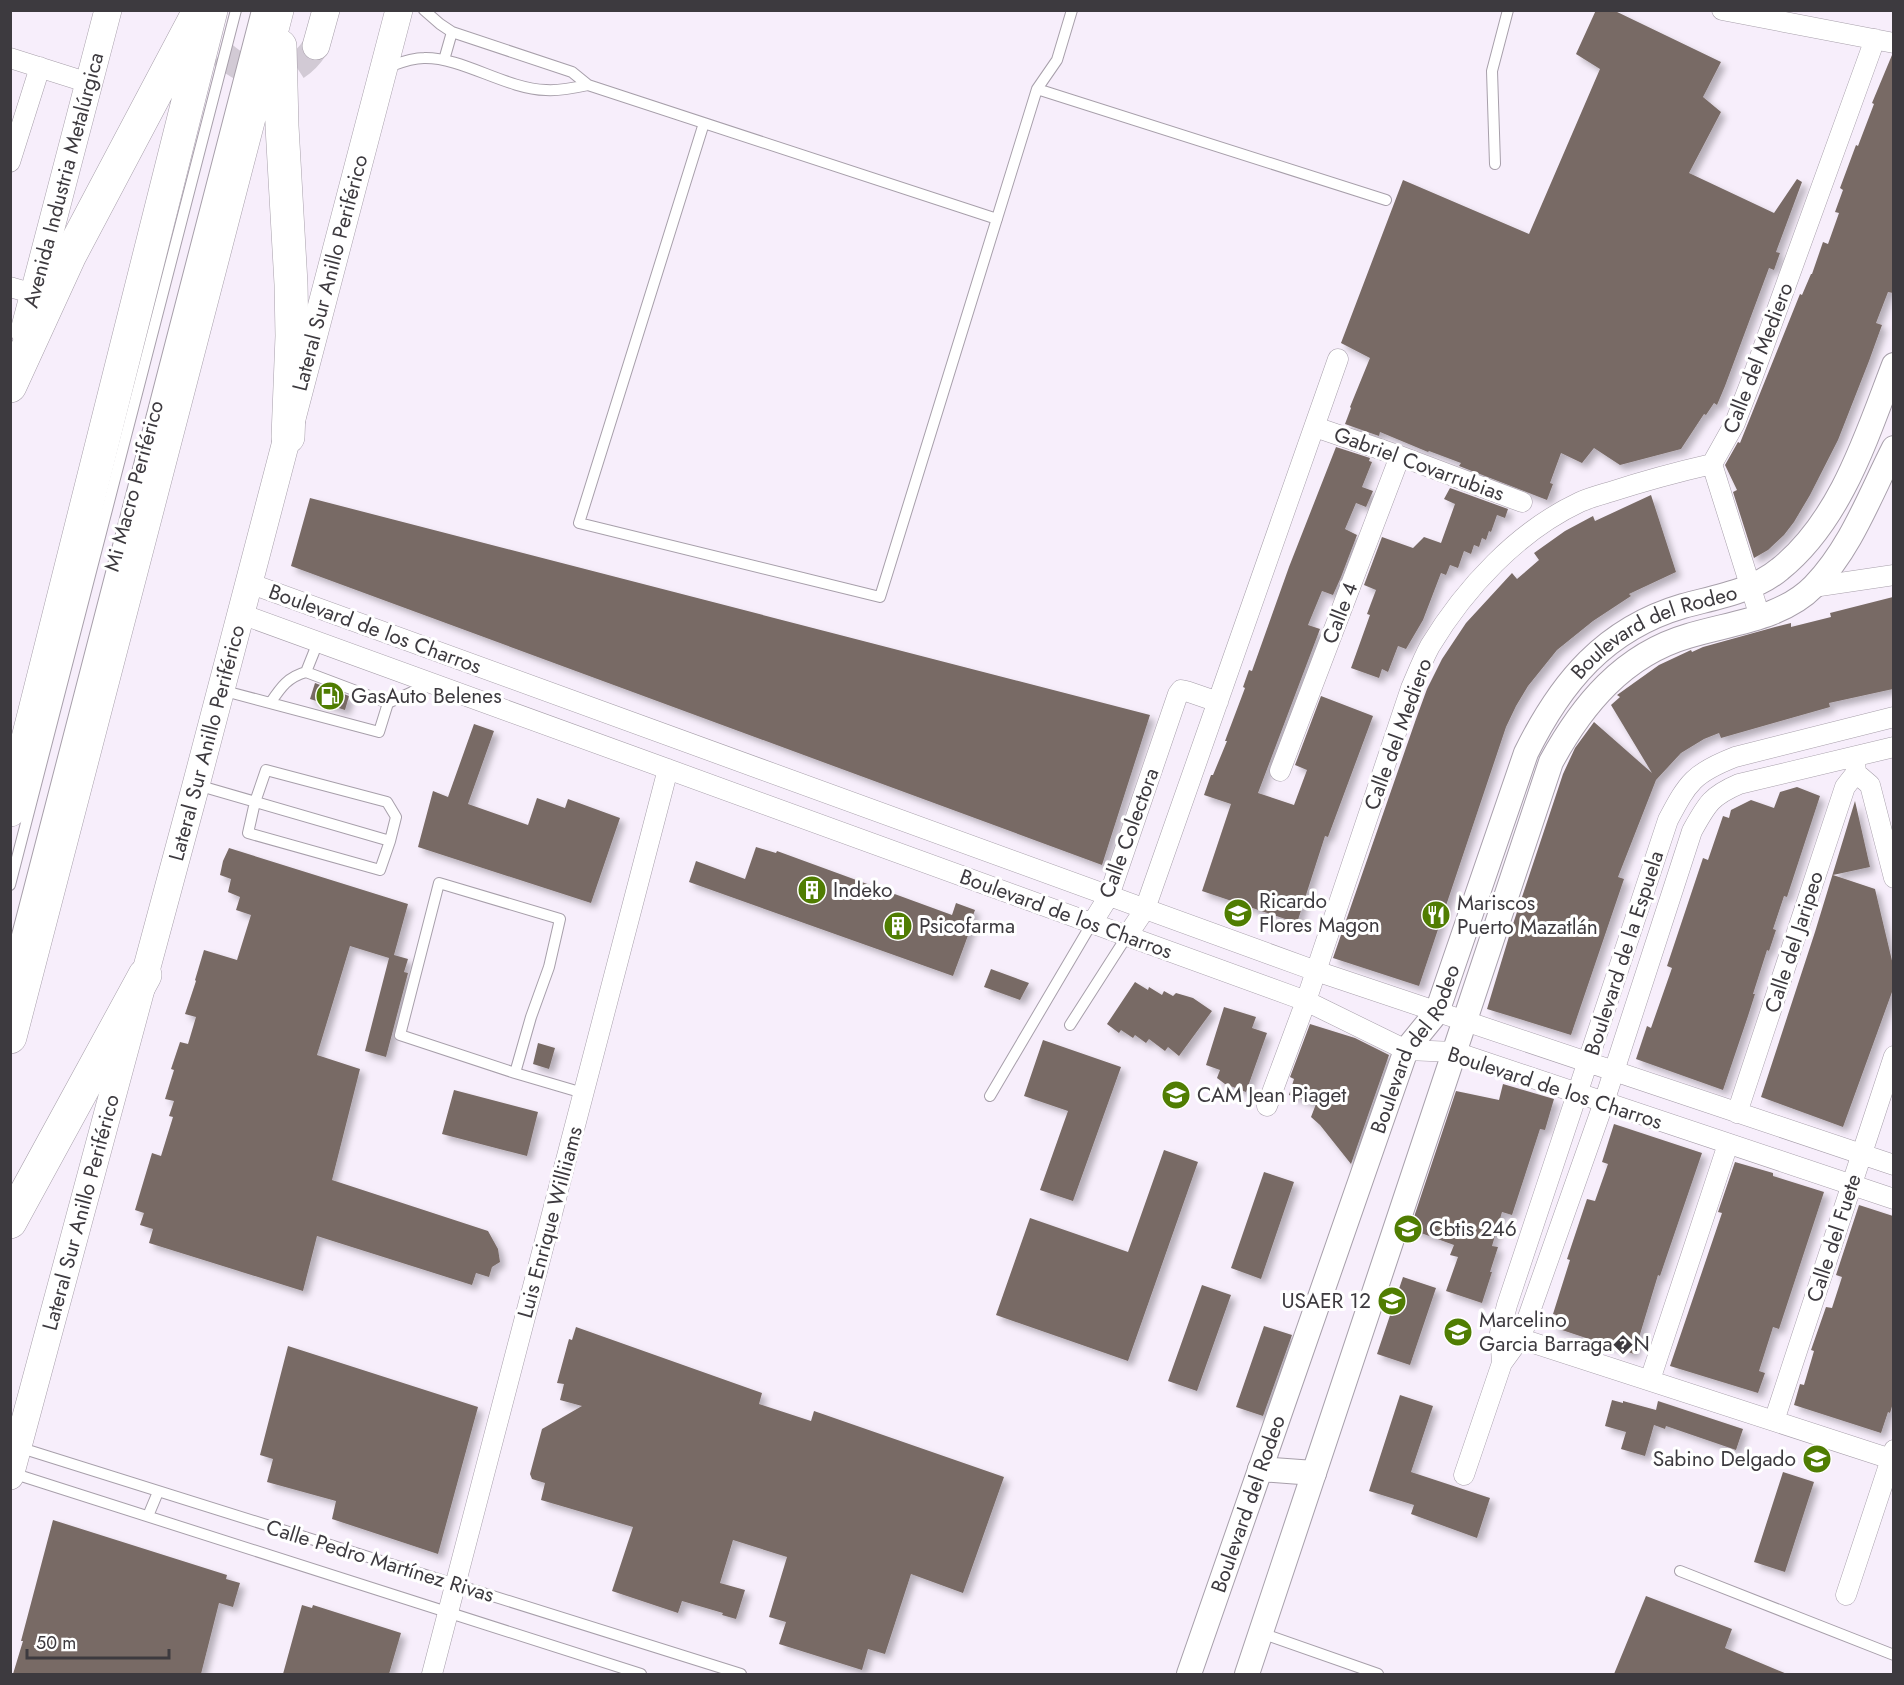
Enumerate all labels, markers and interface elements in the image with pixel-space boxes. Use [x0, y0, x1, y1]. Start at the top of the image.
street label: Avenida Industria Metalúrgica [16, 49, 111, 311]
street label: Lateral Sur Anillo Periférico [285, 151, 375, 394]
street label: Calle del Mediero [1715, 278, 1801, 438]
street label: Mi Macro Periférico [97, 397, 171, 575]
street label: Gabriel Covarrubias [1330, 419, 1508, 509]
street label: Boulevard de los Charros [265, 577, 485, 681]
street label: Boulevard del Rodeo [1564, 577, 1741, 686]
street label: Calle 4 [1315, 578, 1365, 648]
street label: Lateral Sur Anillo Periférico [161, 622, 252, 864]
street label: Calle del Mediero [1357, 654, 1439, 814]
fuel station icon: GasAuto Belenes [314, 680, 346, 712]
place label: GasAuto Belenes [351, 681, 502, 711]
street label: Calle Colectora [1092, 764, 1166, 902]
street label: Boulevard de la Espuela [1577, 847, 1671, 1059]
street label: Boulevard de los Charros [956, 862, 1176, 966]
street label: Calle del Jaripeo [1757, 867, 1831, 1017]
building icon: Indeko [796, 874, 828, 906]
place label: Indeko [833, 875, 892, 905]
place label: Ricardo Flores Magon [1259, 886, 1380, 940]
place label: Mariscos Puerto Mazatlán [1457, 888, 1598, 942]
school or university icon: Ricardo Flores Magon [1222, 897, 1254, 929]
restaurant icon: Mariscos Puerto Mazatlán [1420, 899, 1452, 931]
building icon: Psicofarma [882, 910, 914, 942]
place label: Psicofarma [919, 911, 1015, 941]
street label: Boulevard del Rodeo [1363, 961, 1467, 1138]
street label: Boulevard de los Charros [1444, 1039, 1666, 1137]
school or university icon: CAM Jean Piaget [1160, 1079, 1192, 1111]
place label: CAM Jean Piaget [1197, 1080, 1346, 1110]
street label: Lateral Sur Anillo Periférico [35, 1091, 127, 1334]
street label: Luis Enrique Williiams [510, 1123, 590, 1321]
street label: Calle del Fuete [1799, 1170, 1869, 1306]
school or university icon: Cbtis 246 [1392, 1213, 1424, 1245]
place label: Cbtis 246 [1429, 1214, 1517, 1244]
school or university icon: USAER 12 [1376, 1285, 1408, 1317]
place label: USAER 12 [1281, 1286, 1371, 1316]
place label: Marcelino Garcia Barraga�N [1479, 1305, 1650, 1359]
school or university icon: Marcelino Garcia Barraga�N [1442, 1316, 1474, 1348]
street label: Boulevard del Rodeo [1203, 1411, 1293, 1597]
school or university icon: Sabino Delgado [1801, 1443, 1833, 1475]
place label: Sabino Delgado [1653, 1444, 1796, 1474]
street label: Calle Pedro Martínez Rivas [262, 1512, 498, 1610]
scale bar [27, 1622, 170, 1660]
text: 50 m [36, 1630, 76, 1656]

